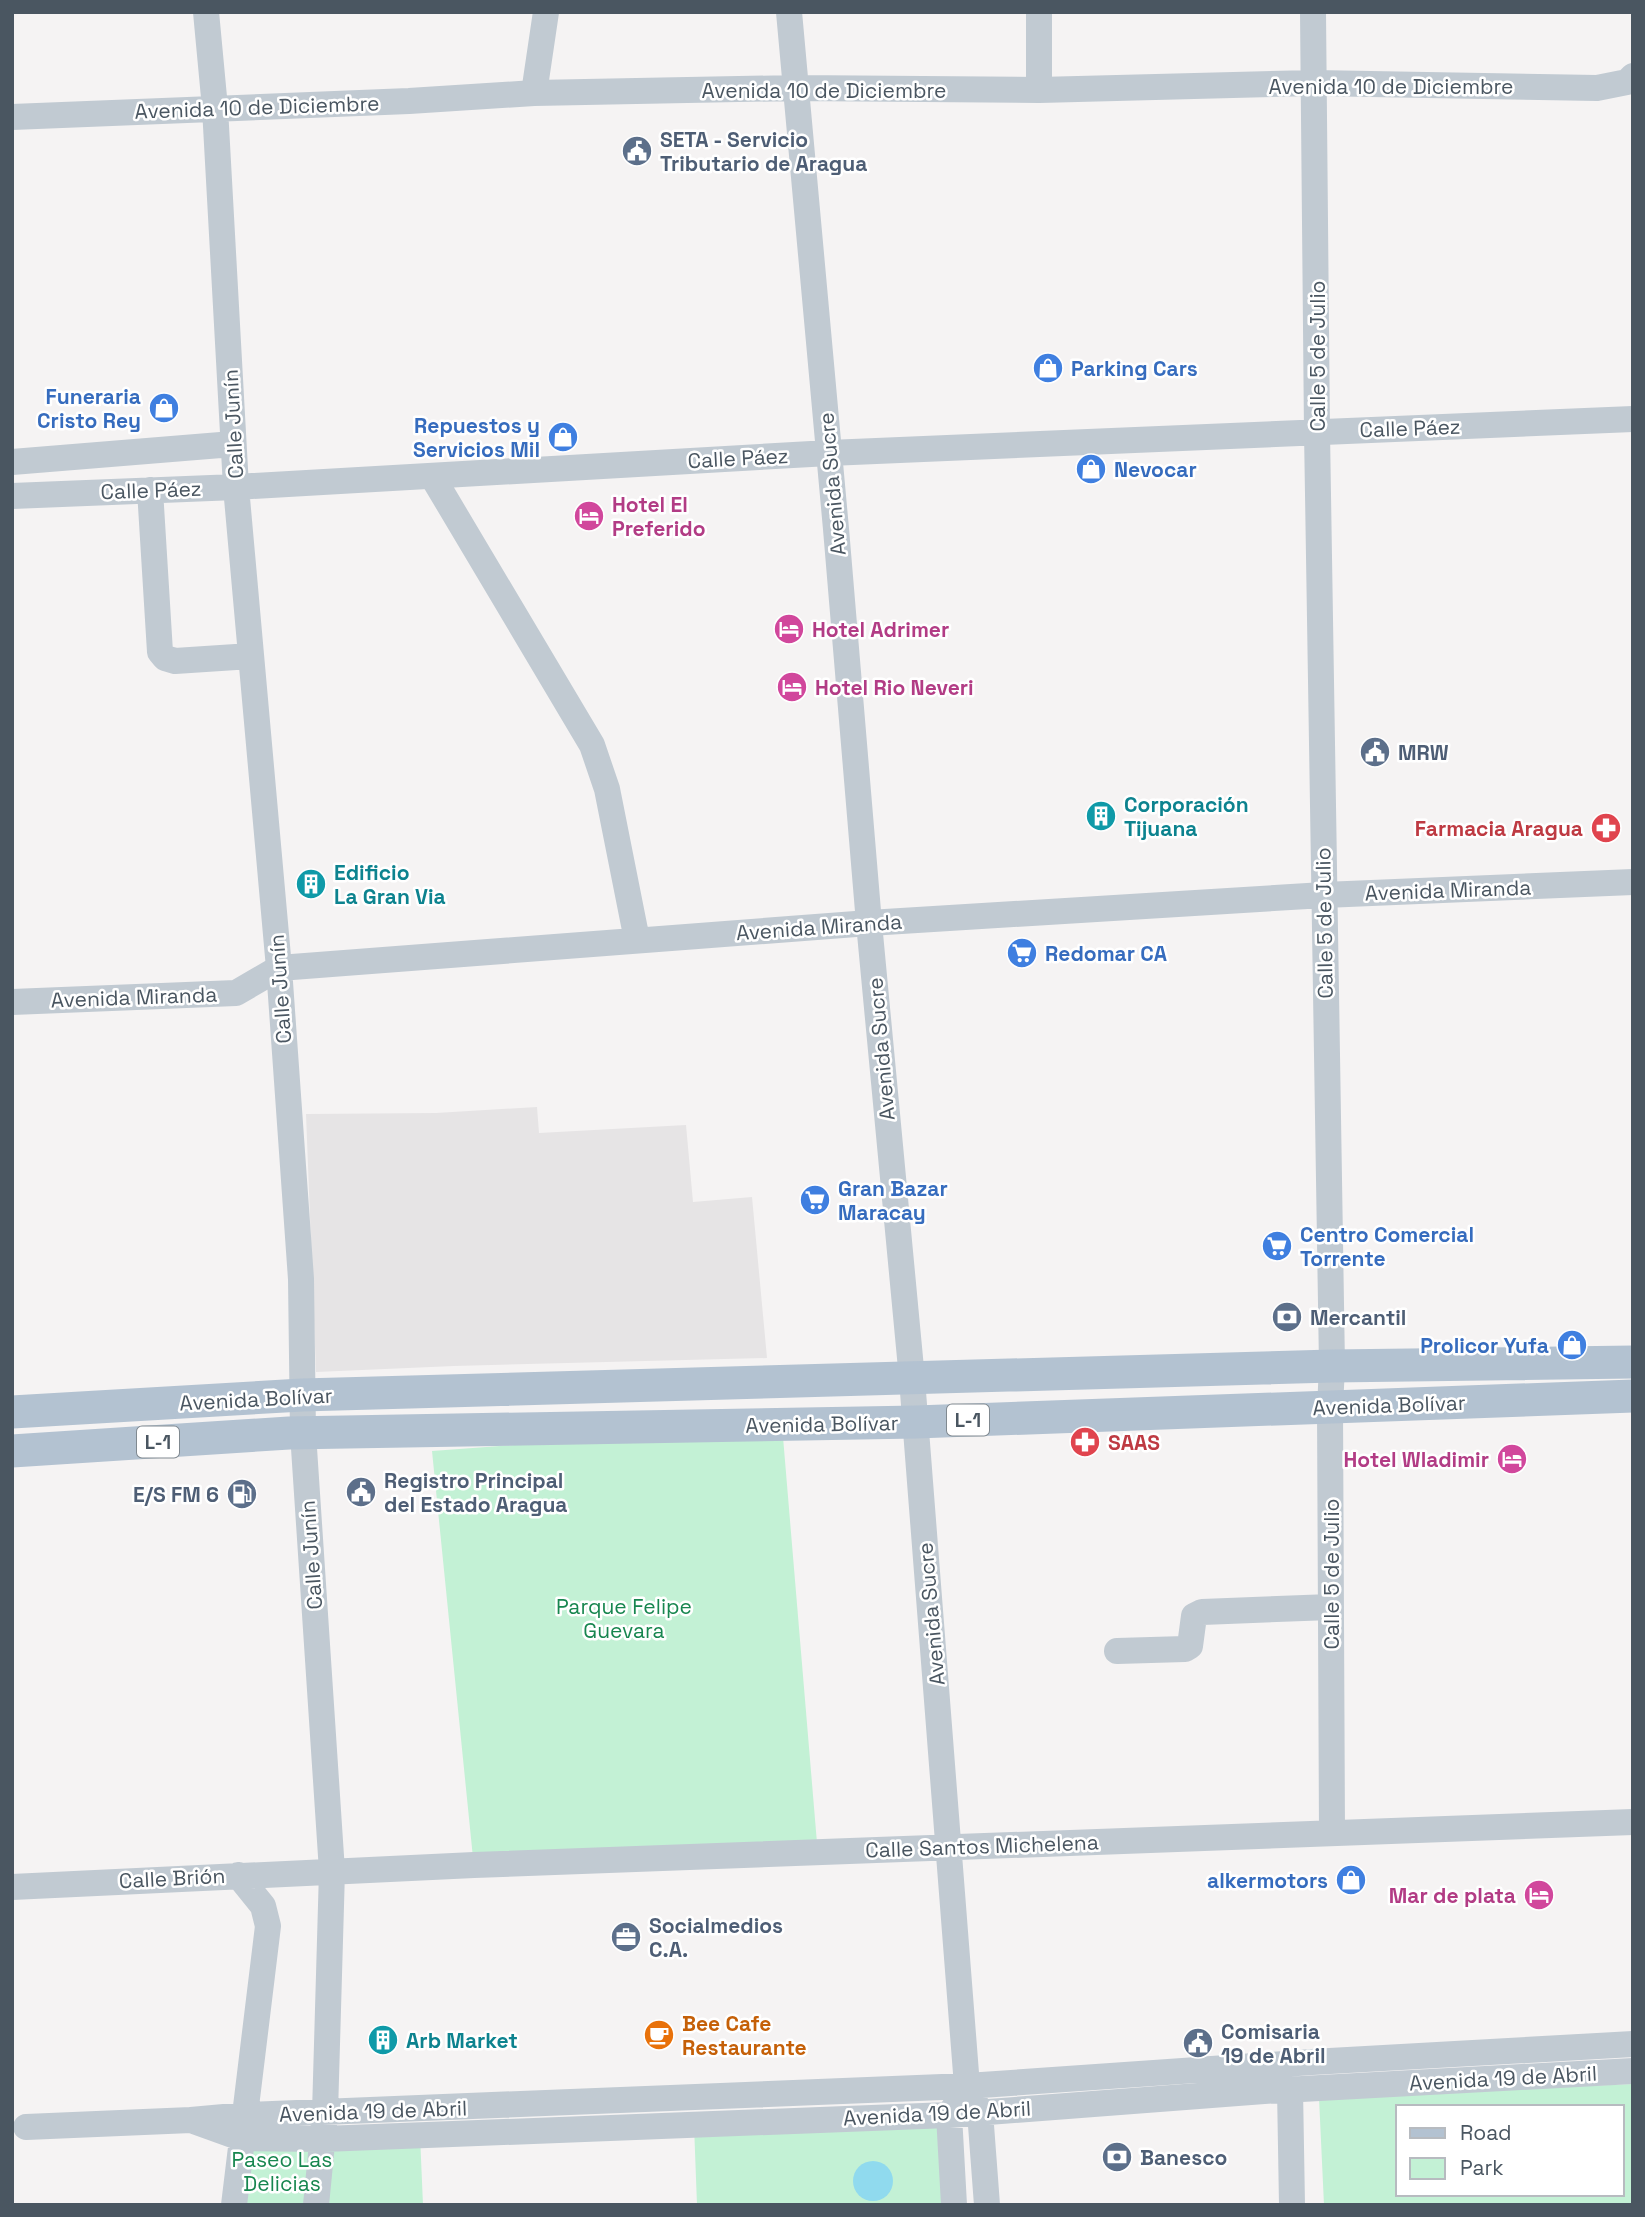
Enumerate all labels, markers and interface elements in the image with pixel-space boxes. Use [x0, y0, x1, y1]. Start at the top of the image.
street label: Avenida 10 de Diciembre [1269, 73, 1513, 100]
street label: Avenida 10 de Diciembre [702, 77, 946, 104]
street label: Avenida 10 de Diciembre [134, 89, 380, 125]
place label: SETA - Servicio Tributario de Aragua [660, 126, 867, 177]
public building icon: SETA - Servicio Tributario de Aragua [620, 134, 654, 168]
street label: Calle 5 de Julio [1304, 280, 1331, 432]
shop icon: Parking Cars [1031, 351, 1065, 385]
place label: Parking Cars [1071, 355, 1198, 382]
street label: Calle Junín [217, 369, 249, 479]
place label: Funeraria Cristo Rey [37, 383, 141, 434]
shop icon: Funeraria Cristo Rey [147, 391, 181, 425]
street label: Avenida Sucre [812, 411, 852, 557]
place label: Repuestos y Servicios Mil [413, 412, 540, 463]
street label: Calle Páez [1359, 413, 1461, 443]
shop icon: Repuestos y Servicios Mil [546, 420, 580, 454]
street label: Calle Páez [687, 442, 789, 474]
shop icon: Nevocar [1074, 452, 1108, 486]
place label: Nevocar [1114, 456, 1197, 483]
street label: Calle Páez [100, 475, 202, 505]
place label: Hotel El Preferido [612, 491, 706, 542]
hotel icon: Hotel El Preferido [572, 499, 606, 533]
hotel icon: Hotel Adrimer [772, 612, 806, 646]
place label: Hotel Adrimer [812, 616, 949, 643]
hotel icon: Hotel Rio Neveri [775, 670, 809, 704]
place label: Hotel Rio Neveri [815, 674, 974, 701]
public building icon: MRW [1358, 735, 1392, 769]
place label: MRW [1398, 739, 1449, 766]
place label: Corporación Tijuana [1124, 791, 1249, 842]
building icon: Corporación Tijuana [1084, 799, 1118, 833]
pharmacy icon: Farmacia Aragua [1589, 811, 1623, 845]
place label: Farmacia Aragua [1415, 815, 1583, 842]
street label: Calle 5 de Julio [1309, 847, 1339, 999]
place label: Edificio La Gran Via [334, 859, 446, 910]
building icon: Edificio La Gran Via [294, 867, 328, 901]
street label: Avenida Miranda [1364, 874, 1532, 906]
street label: Avenida Miranda [735, 908, 903, 946]
street label: Calle Junín [263, 934, 297, 1044]
supermarket icon: Redomar CA [1005, 936, 1039, 970]
place label: Redomar CA [1045, 940, 1167, 967]
street label: Avenida Sucre [861, 976, 901, 1122]
street label: Avenida Miranda [50, 981, 218, 1013]
place label: Gran Bazar Maracay [838, 1175, 948, 1226]
supermarket icon: Gran Bazar Maracay [798, 1183, 832, 1217]
place label: Centro Comercial Torrente [1300, 1221, 1474, 1272]
supermarket icon: Centro Comercial Torrente [1260, 1229, 1294, 1263]
bank icon: Mercantil [1270, 1300, 1304, 1334]
place label: Mercantil [1310, 1304, 1406, 1331]
shop icon: Prolicor Yufa [1555, 1328, 1589, 1362]
place label: Prolicor Yufa [1420, 1332, 1549, 1359]
street label: Avenida Bolívar [179, 1382, 333, 1416]
street label: Avenida Bolívar [1312, 1389, 1466, 1421]
road number: L-1 [947, 1404, 989, 1436]
street label: Avenida Bolívar [745, 1409, 899, 1439]
pharmacy icon: SAAS [1068, 1425, 1102, 1459]
road number: L-1 [137, 1426, 179, 1458]
place label: SAAS [1108, 1429, 1160, 1456]
hotel icon: Hotel Wladimir [1495, 1442, 1529, 1476]
place label: Hotel Wladimir [1343, 1446, 1489, 1473]
place label: Registro Principal del Estado Aragua [384, 1467, 567, 1518]
public building icon: Registro Principal del Estado Aragua [344, 1475, 378, 1509]
fuel station icon: E/S FM 6 [225, 1477, 259, 1511]
place label: E/S FM 6 [133, 1481, 219, 1508]
street label: Calle 5 de Julio [1318, 1498, 1345, 1650]
street label: Calle Junín [294, 1500, 328, 1610]
street label: Avenida Sucre [911, 1541, 951, 1687]
park label: Parque Felipe Guevara [556, 1593, 692, 1644]
street label: Calle Santos Michelena [865, 1828, 1099, 1864]
street label: Calle Brión [118, 1862, 226, 1894]
shop icon: alkermotors [1334, 1863, 1368, 1897]
place label: alkermotors [1207, 1867, 1328, 1894]
hotel icon: Mar de plata [1522, 1878, 1556, 1912]
place label: Mar de plata [1389, 1882, 1516, 1909]
place label: Socialmedios C.A. [649, 1912, 783, 1963]
office icon: Socialmedios C.A. [609, 1920, 643, 1954]
place label: Bee Cafe Restaurante [682, 2010, 807, 2061]
cafe icon: Bee Cafe Restaurante [642, 2018, 676, 2052]
place label: Comisaria 19 de Abril [1221, 2018, 1326, 2069]
building icon: Arb Market [366, 2023, 400, 2057]
public building icon: Comisaria 19 de Abril [1181, 2026, 1215, 2060]
place label: Arb Market [406, 2027, 518, 2054]
street label: Avenida 19 de Abril [1408, 2060, 1598, 2096]
street label: Avenida 19 de Abril [278, 2094, 468, 2128]
street label: Avenida 19 de Abril [842, 2095, 1032, 2131]
legend [1396, 2105, 1624, 2196]
text: Road [1460, 2119, 1512, 2146]
bank icon: Banesco [1100, 2140, 1134, 2174]
place label: Banesco [1140, 2144, 1227, 2171]
park label: Paseo Las Delicias [232, 2146, 332, 2197]
text: Park [1460, 2154, 1504, 2181]

